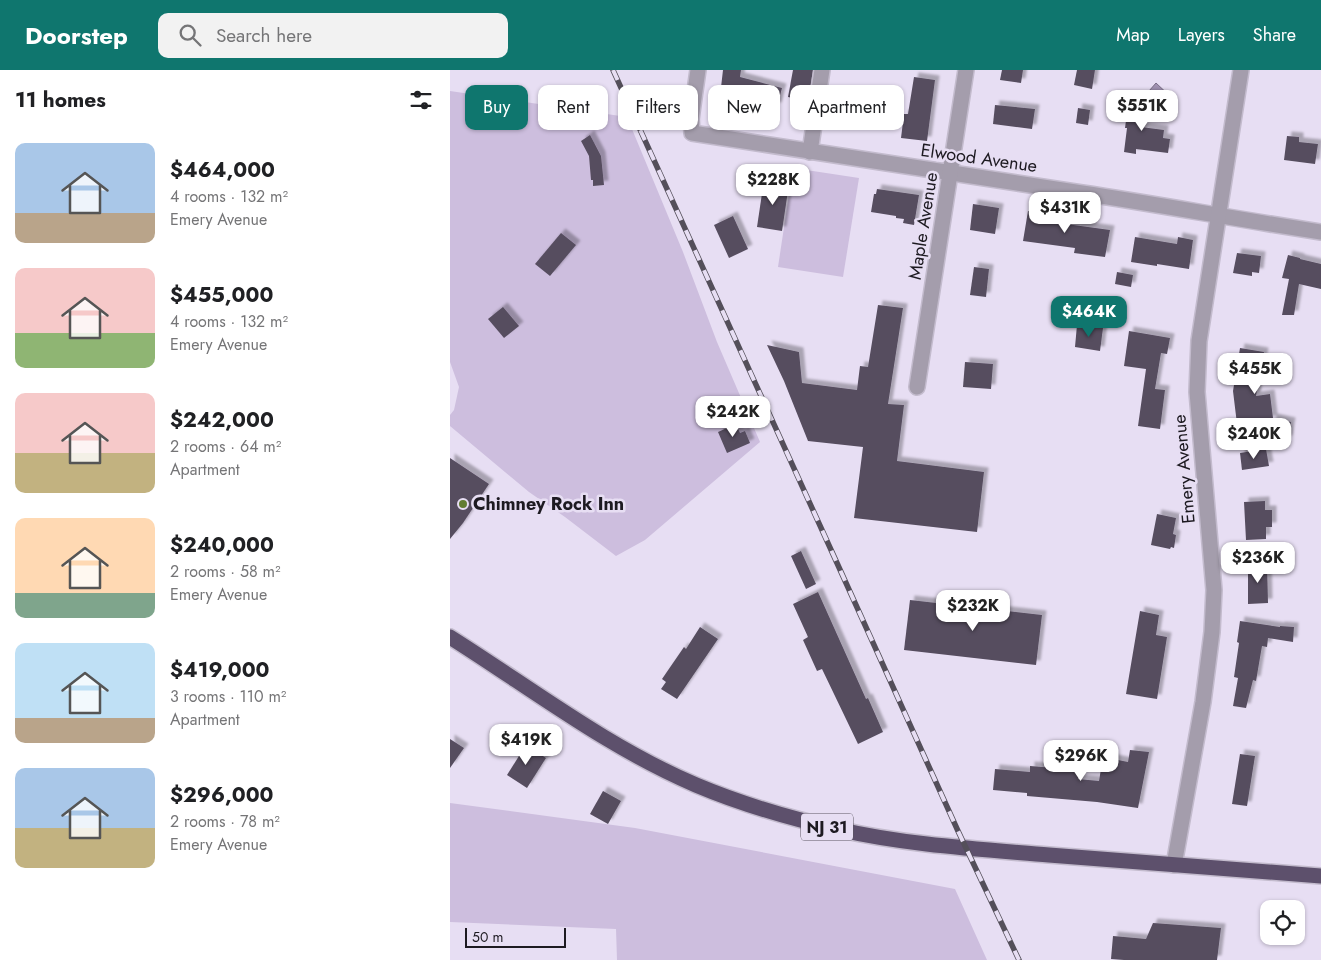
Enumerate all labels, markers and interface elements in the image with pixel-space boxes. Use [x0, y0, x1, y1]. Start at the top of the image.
search box [158, 13, 508, 58]
text: Doorstep [25, 18, 128, 53]
icon: search [176, 21, 204, 49]
text: Search here [216, 22, 312, 49]
text: Map [1116, 22, 1150, 48]
text: Layers [1178, 22, 1225, 48]
text: Share [1253, 22, 1296, 48]
text: 11 homes [15, 85, 106, 115]
chip: Buy [465, 85, 528, 130]
chip: Rent [538, 85, 608, 130]
chip: Filters [618, 85, 698, 130]
chip: New [708, 85, 780, 130]
chip: Apartment [790, 85, 904, 130]
icon: filters [407, 86, 435, 114]
pin: $551K [1107, 90, 1177, 132]
text: $551K [1117, 94, 1167, 117]
street label: Elwood Avenue [919, 137, 1039, 179]
text: $464,000 [170, 155, 275, 185]
icon: home [55, 163, 115, 223]
pin: $228K [738, 164, 808, 206]
text: $228K [747, 168, 799, 191]
street label: Maple Avenue [902, 170, 944, 282]
text: 4 rooms · 132 m² [170, 185, 288, 208]
pin: $431K [1030, 191, 1100, 234]
text: $431K [1040, 196, 1090, 219]
text: Emery Avenue [170, 208, 267, 231]
text: $455,000 [170, 280, 273, 310]
icon: home [55, 288, 115, 348]
pin: $464K [1054, 296, 1124, 338]
text: $464K [1062, 300, 1116, 323]
text: 4 rooms · 132 m² [170, 310, 288, 333]
text: Emery Avenue [170, 333, 267, 356]
pin: $455K [1220, 352, 1290, 395]
text: $455K [1229, 357, 1281, 380]
pin: $242K [698, 396, 768, 438]
text: $242K [706, 400, 760, 423]
text: $242,000 [170, 405, 274, 435]
icon: home [55, 413, 115, 473]
street label: Emery Avenue [1166, 413, 1202, 525]
pin: $240K [1219, 418, 1289, 460]
text: $240K [1227, 422, 1281, 445]
text: 2 rooms · 64 m² [170, 435, 281, 458]
text: Apartment [170, 458, 240, 481]
place label: Chimney Rock Inn [473, 491, 624, 517]
marker: Chimney Rock Inn [457, 498, 469, 510]
text: $240,000 [170, 530, 274, 560]
icon: home [55, 538, 115, 598]
pin: $236K [1223, 542, 1293, 584]
text: $236K [1232, 546, 1284, 569]
text: 2 rooms · 58 m² [170, 560, 281, 583]
text: Emery Avenue [170, 583, 267, 606]
pin: $232K [938, 590, 1008, 632]
text: $232K [947, 594, 999, 617]
text: $419,000 [170, 655, 270, 685]
icon: home [55, 663, 115, 723]
text: 3 rooms · 110 m² [170, 685, 286, 708]
text: Apartment [170, 708, 240, 731]
pin: $419K [491, 724, 561, 766]
text: $419K [500, 728, 552, 751]
pin: $296K [1046, 740, 1116, 782]
text: $296K [1054, 744, 1108, 767]
text: $296,000 [170, 780, 273, 810]
icon: home [55, 788, 115, 848]
text: 2 rooms · 78 m² [170, 810, 280, 833]
road number: NJ 31 [801, 814, 853, 840]
text: Emery Avenue [170, 833, 267, 856]
map controls [1260, 900, 1305, 945]
button: locate [1260, 900, 1305, 945]
scale bar [465, 925, 566, 948]
text: 50 m [472, 927, 503, 947]

